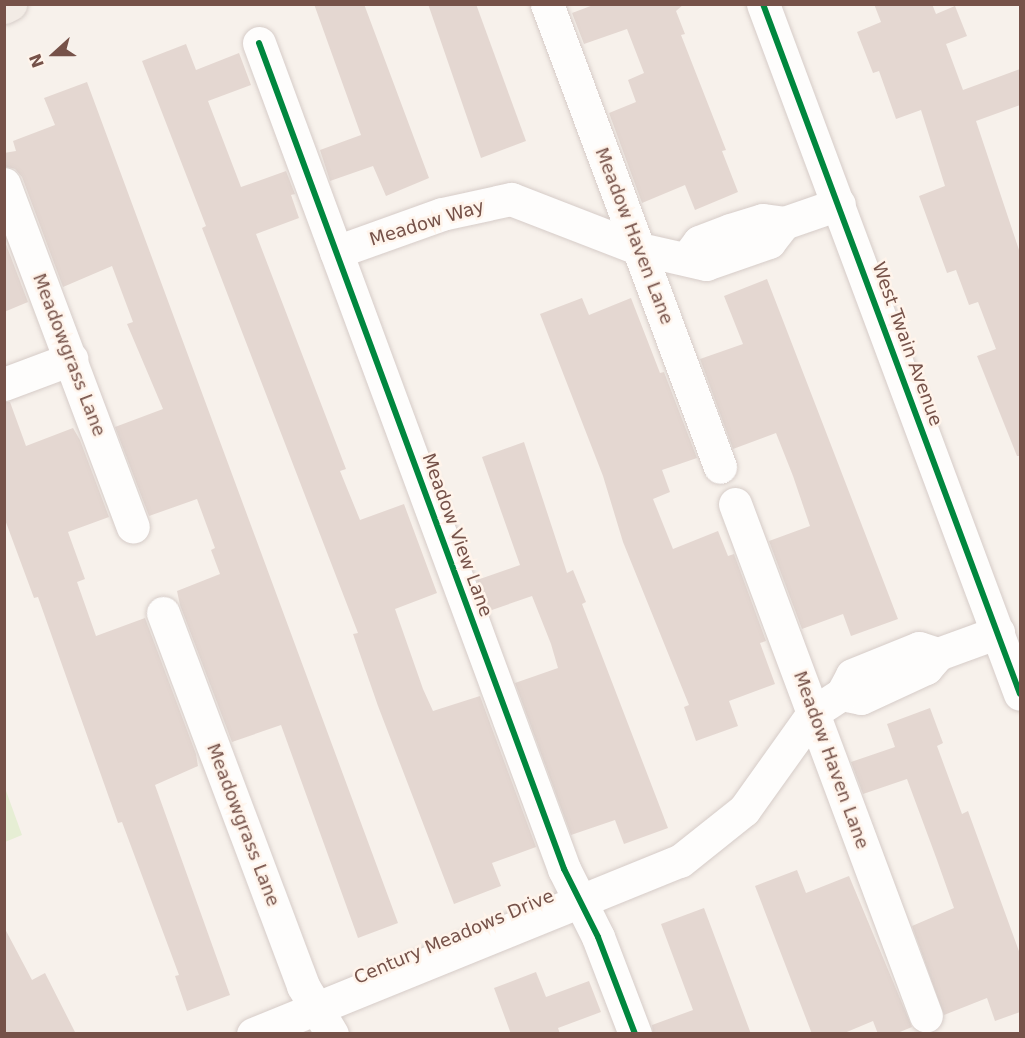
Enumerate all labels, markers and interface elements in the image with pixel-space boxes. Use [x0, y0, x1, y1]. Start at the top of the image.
north arrow [24, 24, 84, 84]
text: N [25, 51, 48, 70]
street label: Meadow Haven Lane [590, 145, 678, 327]
street label: Meadow Way [367, 195, 487, 251]
street label: West Twain Avenue [867, 259, 947, 429]
street label: Meadowgrass Lane [28, 271, 110, 439]
street label: Meadow View Lane [417, 450, 497, 620]
street label: Meadow Haven Lane [789, 668, 873, 852]
street label: Meadowgrass Lane [202, 741, 284, 909]
street label: Century Meadows Drive [351, 885, 557, 989]

